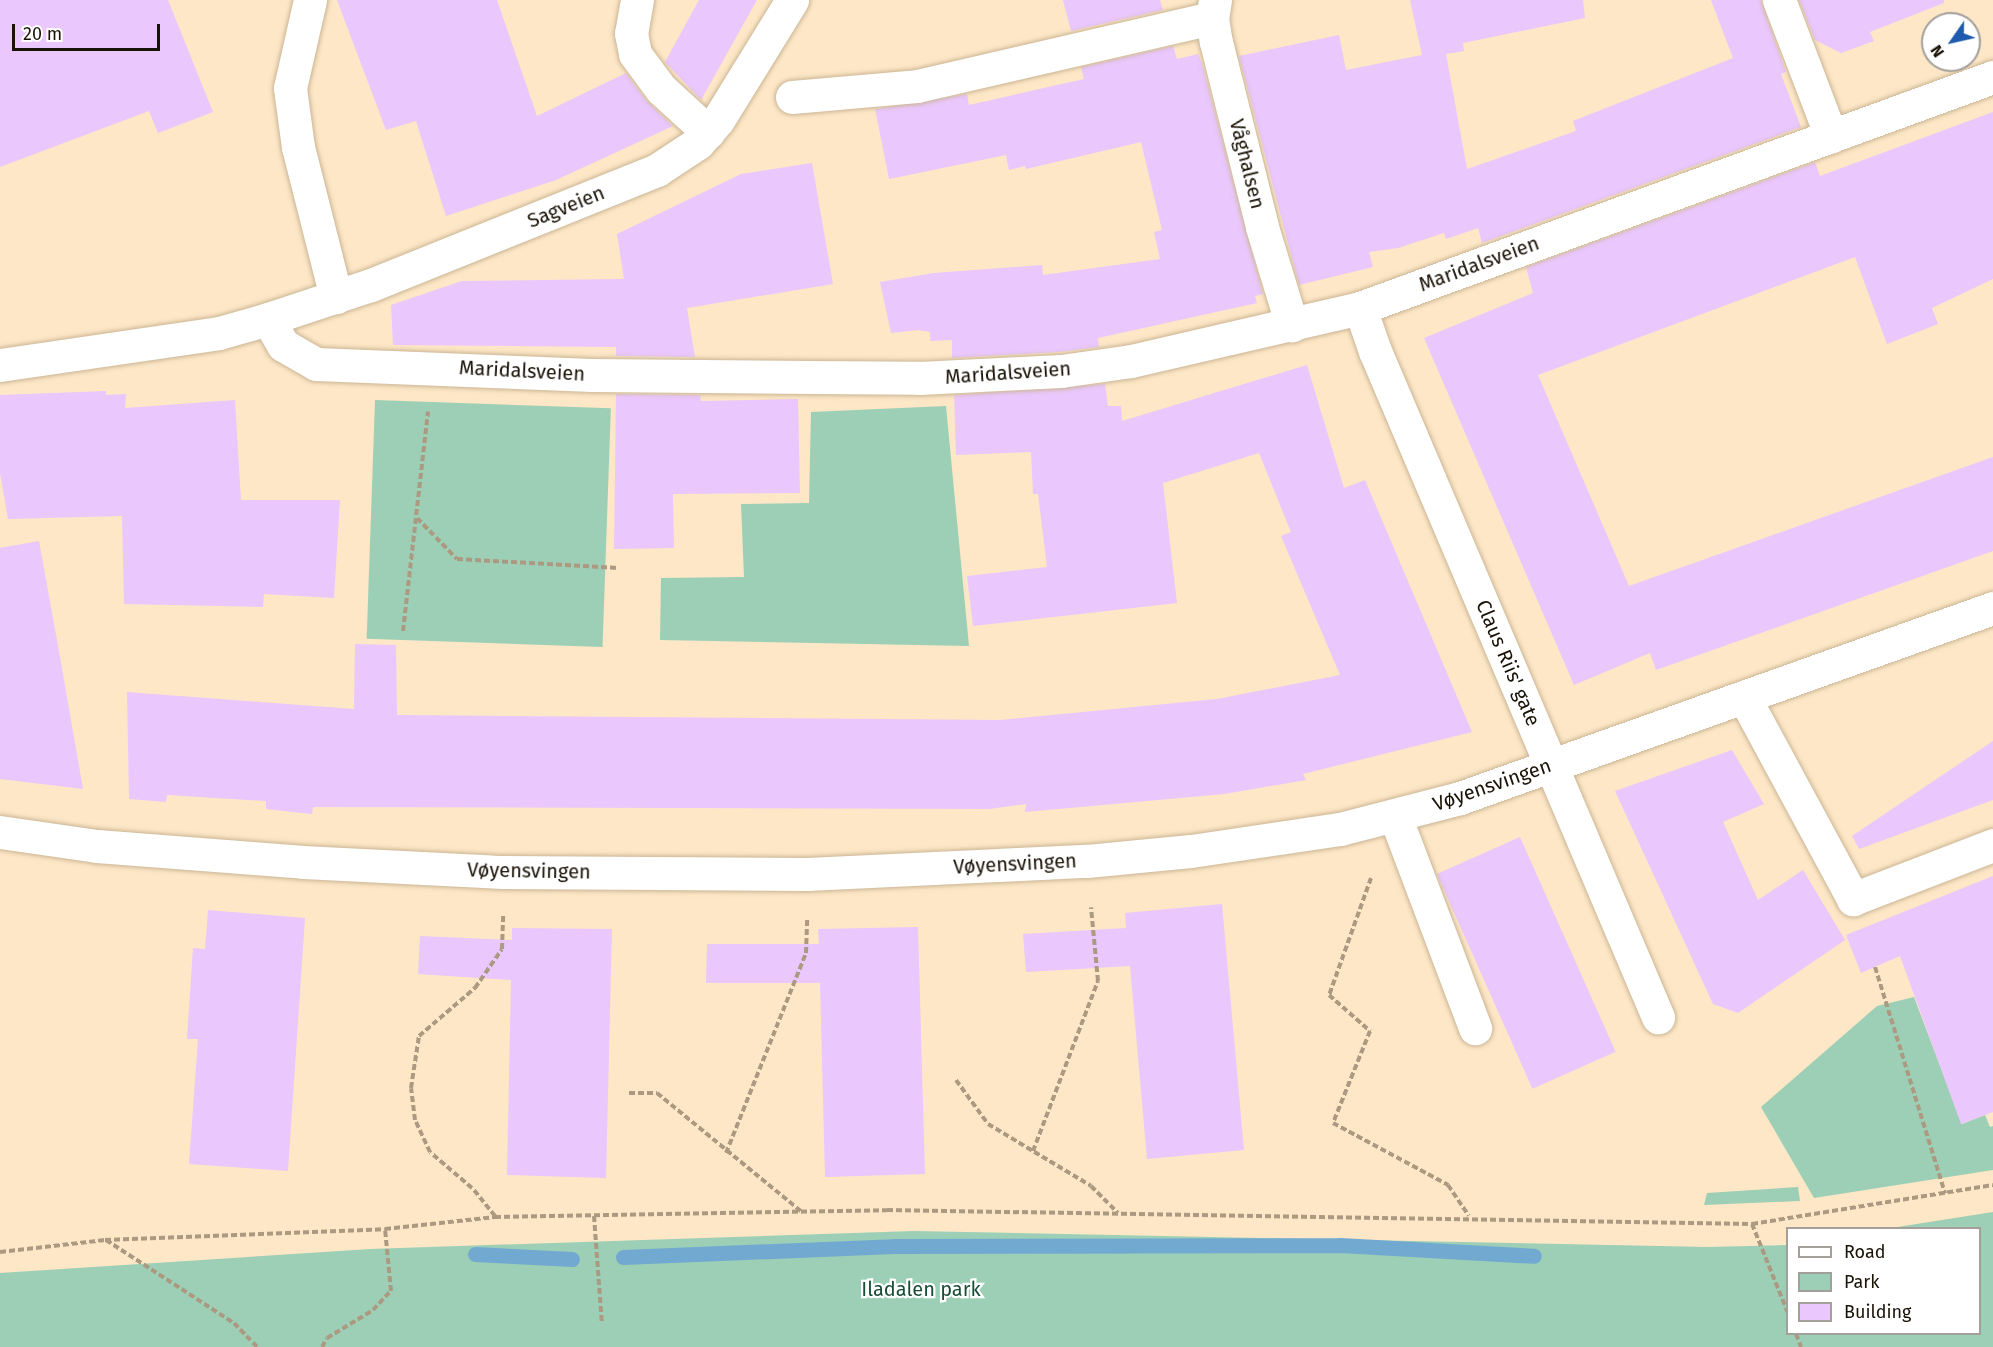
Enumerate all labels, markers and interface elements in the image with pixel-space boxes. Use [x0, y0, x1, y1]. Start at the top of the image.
scale bar [15, 12, 164, 50]
north arrow [1921, 12, 1981, 72]
text: 20 m [23, 23, 62, 45]
text: N [1926, 42, 1948, 61]
street label: Våghalsen [1224, 117, 1270, 211]
street label: Sagveien [524, 181, 608, 233]
street label: Maridalsveien [1416, 231, 1542, 297]
street label: Maridalsveien [458, 356, 586, 386]
street label: Maridalsveien [944, 357, 1072, 389]
street label: Claus Riis' gate [1471, 596, 1545, 730]
street label: Vøyensvingen [1430, 754, 1554, 816]
street label: Vøyensvingen [953, 849, 1077, 879]
street label: Vøyensvingen [467, 858, 591, 884]
legend [1786, 1227, 1981, 1335]
text: Road [1844, 1241, 1886, 1263]
text: Park [1844, 1271, 1879, 1293]
park label: Iladalen park [861, 1277, 981, 1301]
text: Building [1844, 1301, 1911, 1323]

